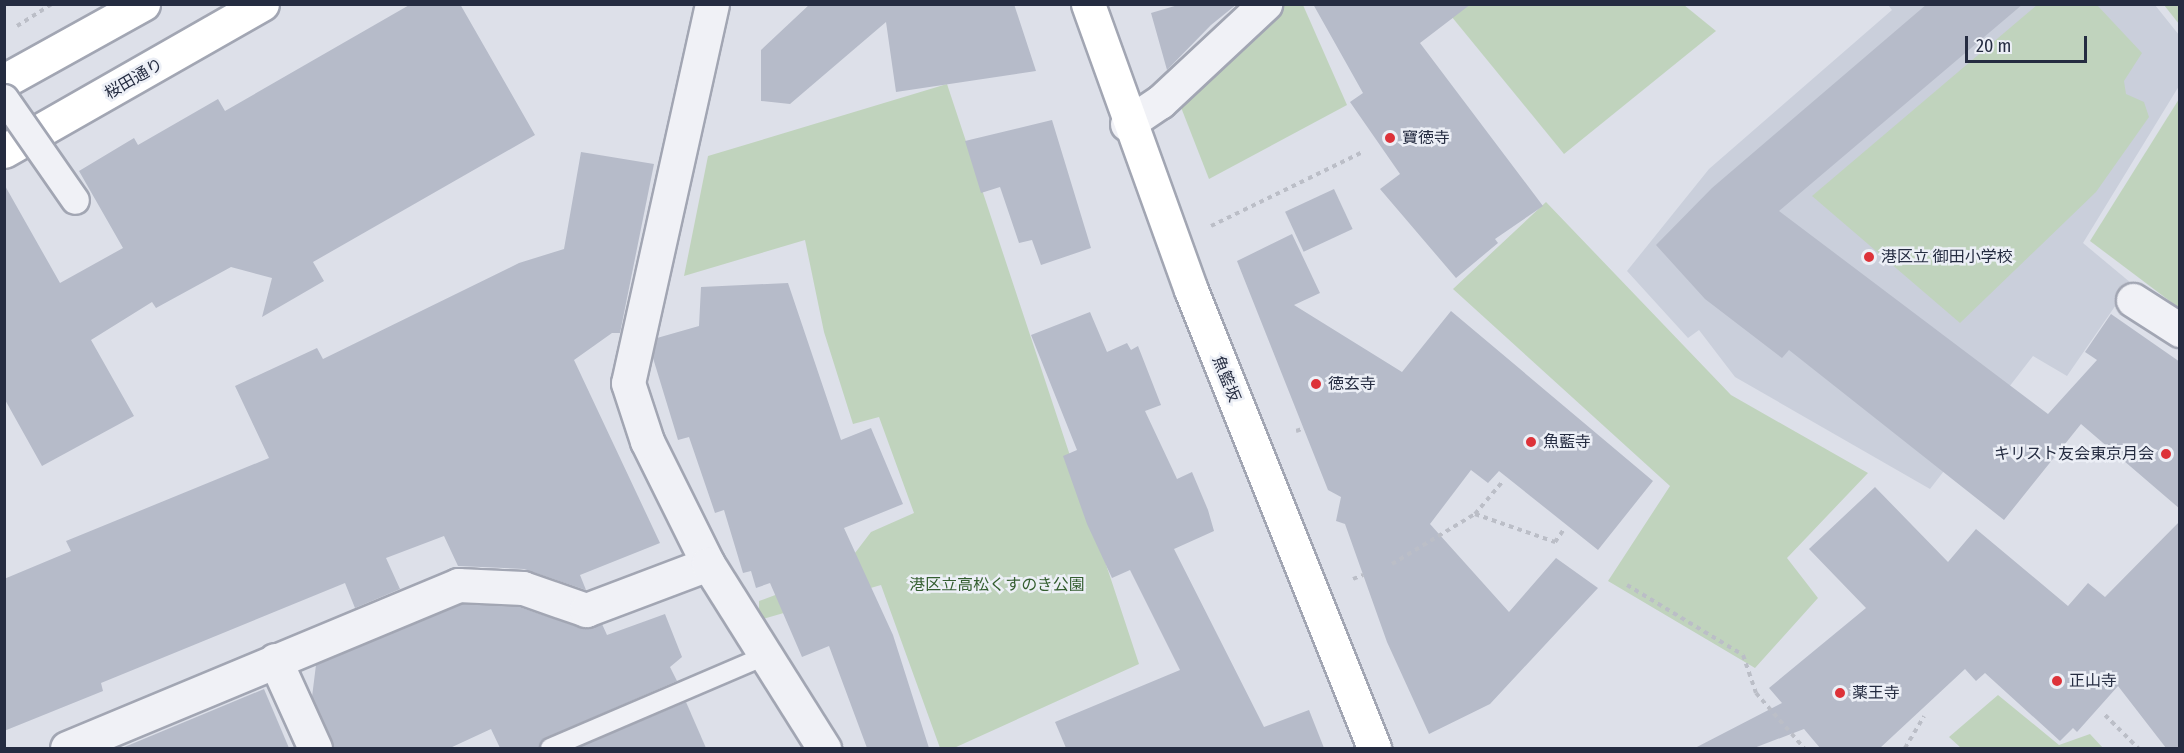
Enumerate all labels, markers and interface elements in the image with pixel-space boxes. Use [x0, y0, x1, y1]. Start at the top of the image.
scale bar [1968, 24, 2090, 62]
text: 20 m [1976, 35, 2011, 57]
street label: 桜田通り [101, 55, 167, 103]
place label: 寶徳寺 [1402, 128, 1450, 148]
marker: 寶徳寺 [1383, 131, 1397, 145]
place label: 港区立 御田小学校 [1881, 247, 2013, 267]
marker: 港区立 御田小学校 [1862, 250, 1876, 264]
street label: 魚籃坂 [1208, 353, 1244, 405]
place label: 徳玄寺 [1328, 374, 1376, 394]
marker: 徳玄寺 [1309, 377, 1323, 391]
place label: 魚藍寺 [1543, 432, 1591, 452]
marker: 魚藍寺 [1524, 435, 1538, 449]
place label: キリスト友会東京月会 [1994, 444, 2154, 464]
marker: キリスト友会東京月会 [2159, 447, 2173, 461]
park label: 港区立高松くすのき公園 [909, 575, 1085, 595]
place label: 正山寺 [2069, 671, 2117, 691]
marker: 正山寺 [2050, 674, 2064, 688]
place label: 薬王寺 [1852, 683, 1900, 703]
marker: 薬王寺 [1833, 686, 1847, 700]

